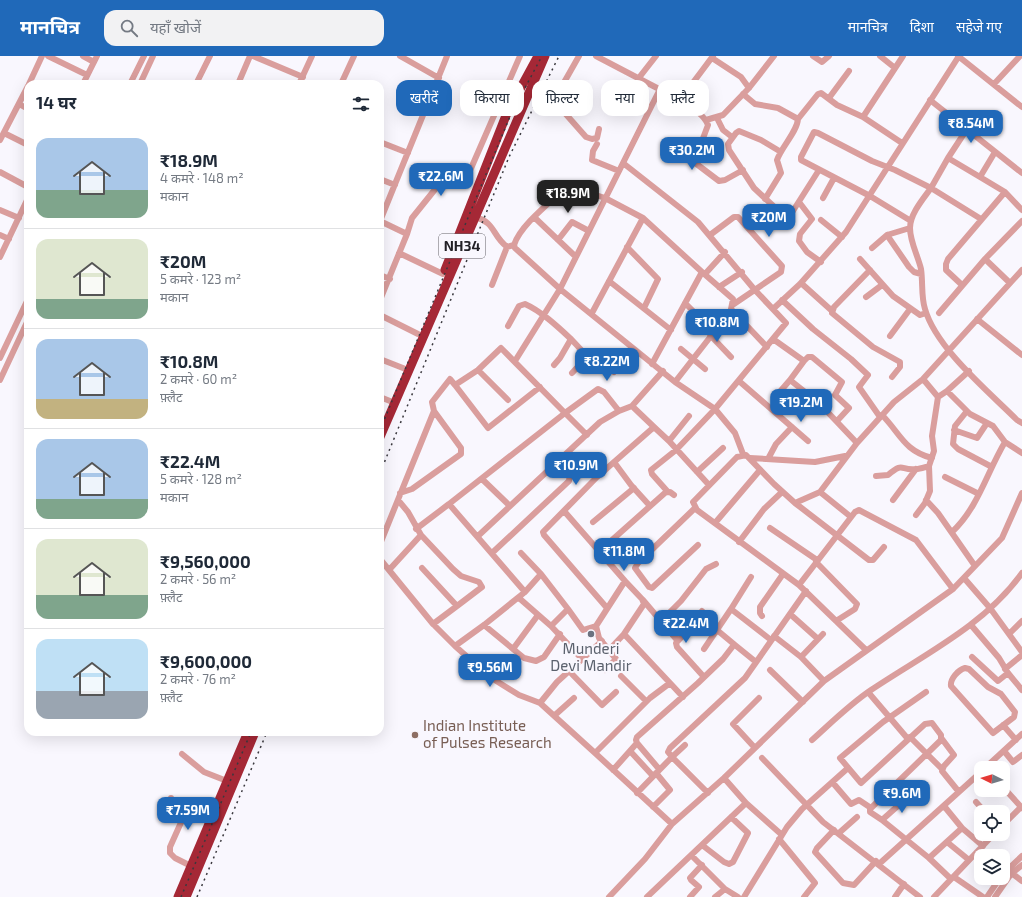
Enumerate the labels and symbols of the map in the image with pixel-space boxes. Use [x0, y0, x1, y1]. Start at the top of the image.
pin: ₹8.54M [938, 110, 1004, 144]
pin: ₹30.2M [659, 137, 725, 171]
pin: ₹22.6M [408, 163, 474, 197]
pin: ₹18.9M [535, 180, 601, 214]
pin: ₹20M [745, 204, 793, 238]
road number: NH34 [439, 234, 485, 258]
pin: ₹10.8M [684, 309, 750, 343]
pin: ₹8.22M [574, 348, 640, 382]
pin: ₹19.2M [768, 389, 834, 423]
pin: ₹10.9M [543, 452, 609, 486]
pin: ₹11.8M [591, 538, 657, 572]
pin: ₹22.4M [653, 610, 719, 644]
marker: Munderi Devi Mandir [586, 629, 596, 639]
place label: Munderi Devi Mandir [550, 639, 632, 674]
pin: ₹9.56M [457, 654, 523, 688]
place label: Indian Institute of Pulses Research [423, 716, 552, 751]
marker: Indian Institute of Pulses Research [410, 730, 420, 740]
north arrow [974, 761, 1010, 797]
pin: ₹9.6M [874, 780, 930, 814]
pin: ₹7.59M [155, 797, 221, 831]

